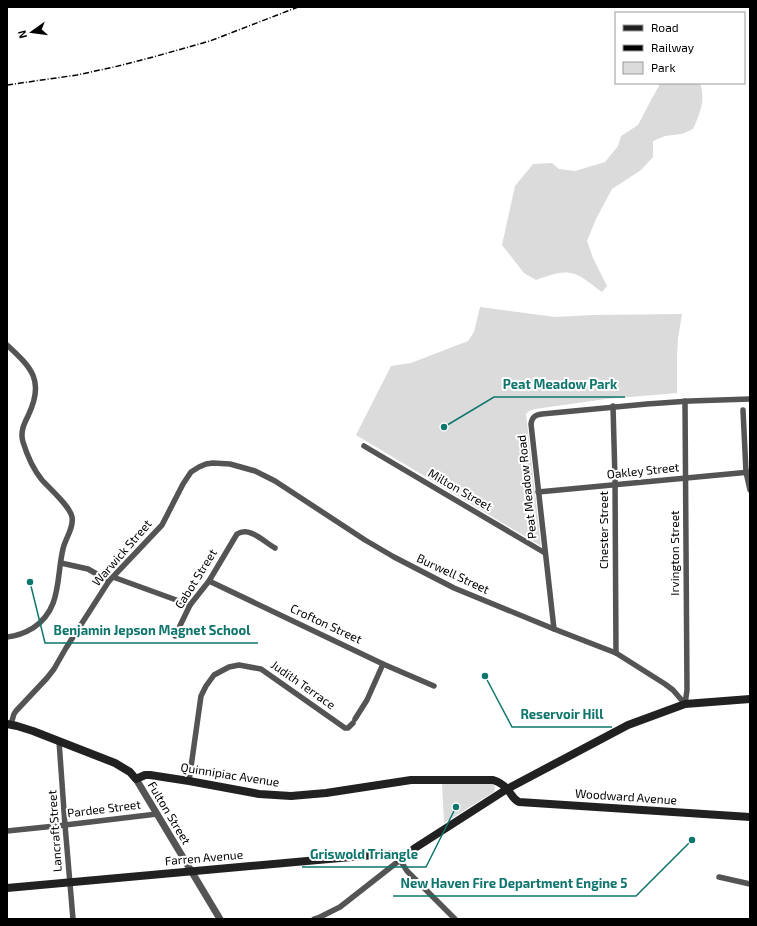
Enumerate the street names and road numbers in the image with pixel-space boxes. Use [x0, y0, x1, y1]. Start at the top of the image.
street label: Peat Meadow Road [514, 434, 538, 540]
street label: Oakley Street [606, 459, 680, 481]
street label: Milton Street [426, 465, 495, 513]
street label: Chester Street [596, 491, 610, 569]
street label: Irvington Street [667, 510, 681, 596]
street label: Warwick Street [89, 516, 154, 588]
street label: Cabot Street [171, 546, 219, 611]
street label: Burwell Street [415, 550, 492, 596]
street label: Crofton Street [288, 600, 365, 646]
street label: Judith Terrace [269, 657, 338, 711]
street label: Quinnipiac Avenue [180, 759, 281, 790]
street label: Fulton Street [146, 778, 194, 847]
street label: Woodward Avenue [575, 785, 678, 807]
street label: Lancraft Street [44, 789, 64, 873]
street label: Pardee Street [66, 796, 142, 819]
street label: Farren Avenue [164, 847, 244, 867]

